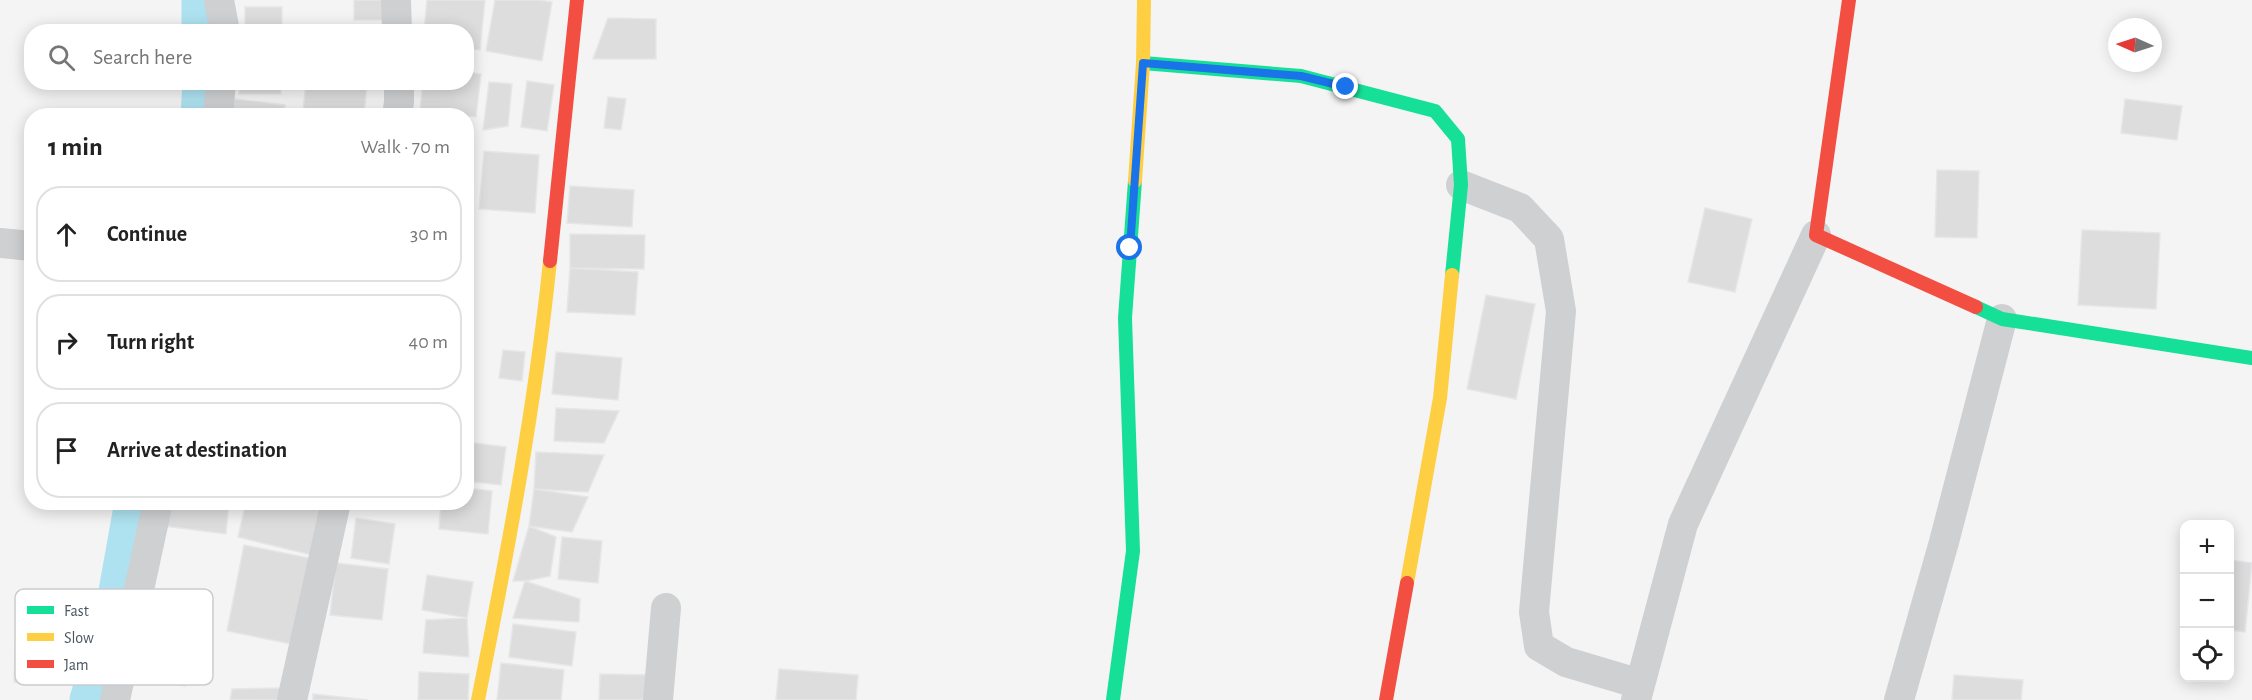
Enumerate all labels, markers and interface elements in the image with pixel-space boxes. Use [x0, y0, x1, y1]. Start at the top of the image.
north arrow [2108, 18, 2162, 72]
search box [24, 24, 474, 90]
icon: search [45, 41, 78, 74]
text: Search here [93, 46, 192, 68]
route end [1332, 73, 1358, 99]
text: 1 min [48, 134, 103, 160]
text: Walk · 70 m [361, 137, 450, 157]
icon: ahead [50, 218, 83, 251]
text: Continue [107, 223, 187, 245]
text: 30 m [410, 224, 448, 244]
route start [1116, 234, 1142, 260]
icon: right [50, 326, 83, 359]
text: Turn right [107, 331, 194, 353]
text: 40 m [409, 332, 448, 352]
icon: arrive [50, 434, 83, 467]
text: Arrive at destination [107, 439, 287, 461]
map controls [2180, 520, 2234, 682]
button: + [2180, 520, 2234, 574]
button: − [2180, 574, 2234, 628]
legend [15, 589, 213, 685]
text: Fast [64, 603, 89, 619]
button: locate [2180, 628, 2234, 682]
text: Slow [64, 630, 94, 646]
text: Jam [64, 657, 89, 673]

